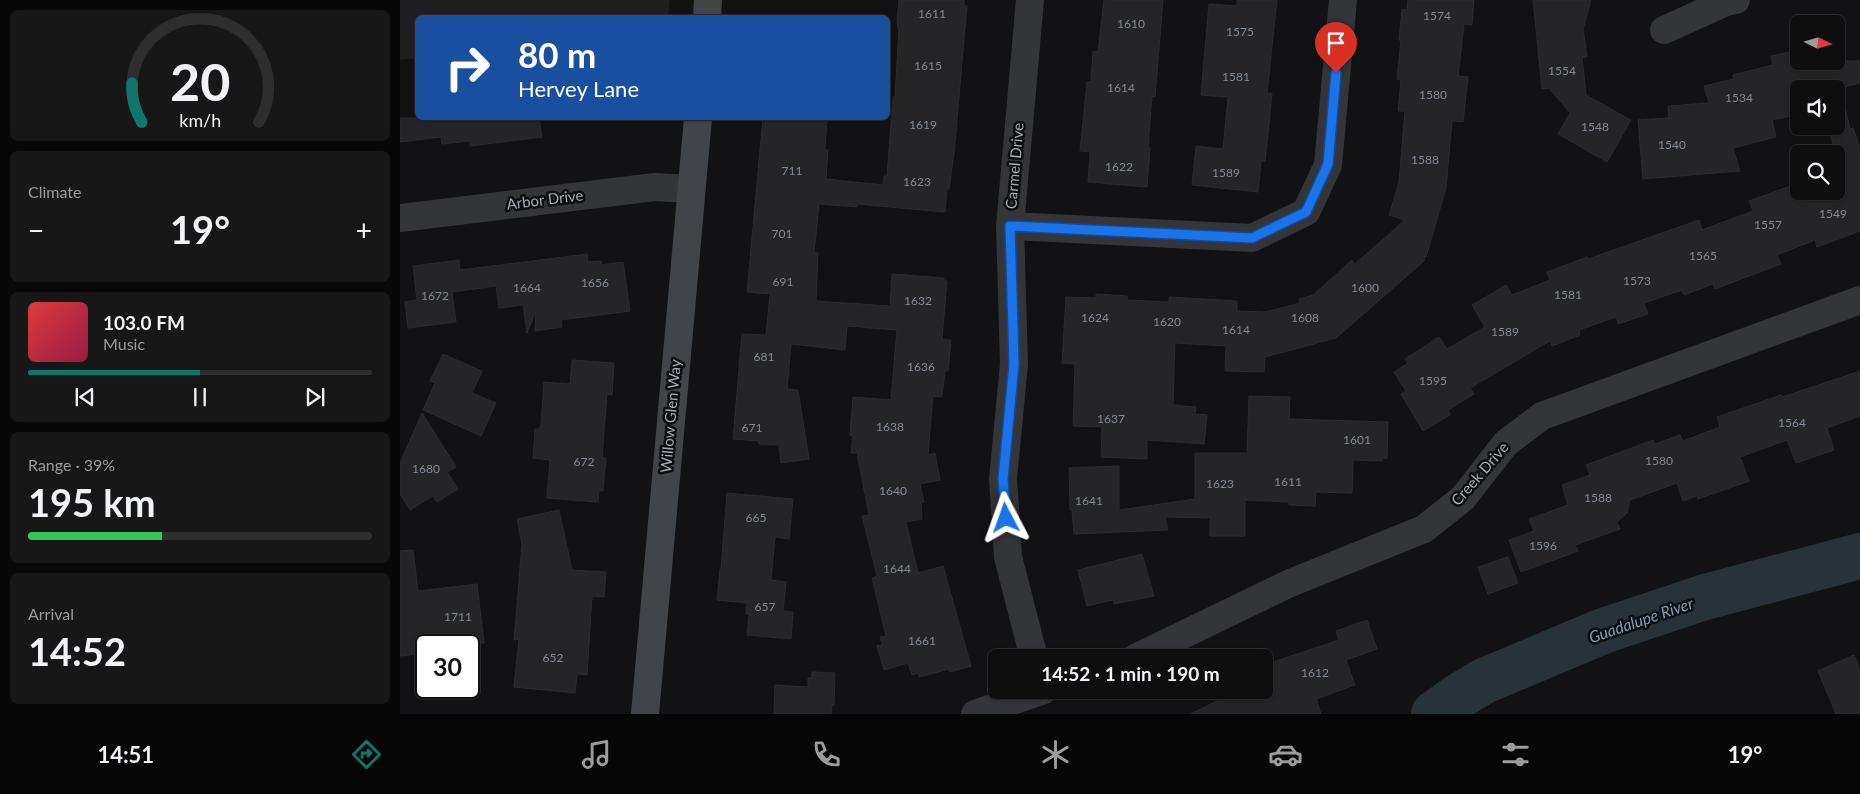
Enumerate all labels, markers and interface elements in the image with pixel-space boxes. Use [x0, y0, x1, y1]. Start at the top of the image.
house number: 1611 [918, 6, 946, 21]
house number: 1574 [1423, 8, 1451, 23]
north arrow [1790, 15, 1845, 70]
map controls [1790, 15, 1845, 200]
house number: 1610 [1117, 16, 1145, 31]
pin [1315, 22, 1357, 73]
house number: 1575 [1226, 24, 1254, 39]
icon: arrive [1322, 29, 1350, 57]
text: 80 m [518, 33, 596, 75]
icon: right [435, 35, 500, 100]
text: 20 [170, 50, 230, 112]
house number: 1615 [914, 58, 942, 73]
house number: 1554 [1548, 63, 1576, 78]
house number: 1581 [1222, 69, 1250, 84]
text: Hervey Lane [518, 75, 639, 102]
house number: 1614 [1107, 80, 1135, 95]
button: sound [1790, 80, 1845, 135]
house number: 1580 [1419, 87, 1447, 102]
house number: 1534 [1725, 90, 1753, 105]
text: km/h [179, 109, 221, 131]
house number: 1619 [909, 117, 937, 132]
house number: 1548 [1581, 119, 1609, 134]
street label: Carmel Drive [1001, 122, 1027, 210]
house number: 1540 [1658, 137, 1686, 152]
button: search [1790, 145, 1845, 200]
house number: 1588 [1411, 152, 1439, 167]
house number: 1622 [1105, 159, 1133, 174]
house number: 711 [782, 163, 802, 178]
house number: 1589 [1212, 165, 1240, 180]
house number: 1623 [903, 174, 931, 189]
text: Climate [28, 182, 81, 201]
street label: Arbor Drive [505, 185, 584, 213]
text: 19° [170, 206, 230, 252]
house number: 1549 [1819, 206, 1847, 221]
text: − [28, 213, 44, 247]
text: + [356, 213, 372, 247]
house number: 1557 [1754, 217, 1782, 232]
house number: 701 [772, 226, 792, 241]
house number: 1565 [1689, 248, 1717, 263]
house number: 1573 [1623, 273, 1651, 288]
house number: 691 [773, 274, 793, 289]
house number: 1656 [581, 275, 609, 290]
house number: 1664 [513, 280, 541, 295]
house number: 1600 [1351, 280, 1379, 295]
house number: 1581 [1554, 287, 1582, 302]
house number: 1672 [421, 288, 449, 303]
house number: 1632 [904, 293, 932, 308]
house number: 1624 [1081, 310, 1109, 325]
house number: 1608 [1291, 310, 1319, 325]
text: 103.0 FM [103, 311, 185, 334]
house number: 1620 [1153, 314, 1181, 329]
house number: 1614 [1222, 322, 1250, 337]
house number: 1589 [1491, 324, 1519, 339]
text: Music [103, 334, 145, 353]
house number: 681 [754, 349, 774, 364]
street label: Willow Glen Way [656, 358, 684, 473]
house number: 1636 [907, 359, 935, 374]
house number: 1595 [1419, 373, 1447, 388]
icon: previous [71, 383, 99, 411]
icon: pause [186, 383, 214, 411]
icon: next [301, 383, 329, 411]
house number: 1637 [1097, 411, 1125, 426]
house number: 1564 [1778, 415, 1806, 430]
house number: 1638 [876, 419, 904, 434]
house number: 671 [742, 420, 762, 435]
house number: 1601 [1343, 432, 1371, 447]
street label: Creek Drive [1447, 438, 1512, 509]
house number: 1580 [1645, 453, 1673, 468]
house number: 672 [574, 454, 594, 469]
text: Range · 39% [28, 455, 115, 474]
house number: 1680 [412, 461, 440, 476]
house number: 1611 [1274, 474, 1302, 489]
house number: 1623 [1206, 476, 1234, 491]
text: 195 km [28, 479, 156, 525]
house number: 1640 [879, 483, 907, 498]
house number: 1588 [1584, 490, 1612, 505]
position arrow [979, 491, 1031, 543]
house number: 1641 [1075, 493, 1103, 508]
house number: 665 [746, 510, 766, 525]
house number: 1596 [1529, 538, 1557, 553]
house number: 1644 [883, 561, 911, 576]
water label: Guadalupe River [1586, 593, 1696, 646]
house number: 657 [755, 599, 775, 614]
text: Arrival [28, 604, 74, 623]
house number: 1711 [444, 609, 472, 624]
text: 14:52 [28, 628, 126, 674]
house number: 1661 [908, 633, 936, 648]
speed limit sign: 30 [415, 634, 480, 699]
house number: 652 [543, 650, 563, 665]
text: 14:52 · 1 min · 190 m [1041, 662, 1220, 685]
house number: 1612 [1301, 665, 1329, 680]
icon: directions [349, 737, 384, 772]
icon: music [579, 737, 614, 772]
icon: phone [809, 737, 844, 772]
icon: climate [1038, 737, 1073, 772]
icon: car [1268, 737, 1303, 772]
icon: filters [1498, 737, 1533, 772]
text: 14:51 [97, 741, 154, 768]
text: 19° [1728, 741, 1762, 768]

